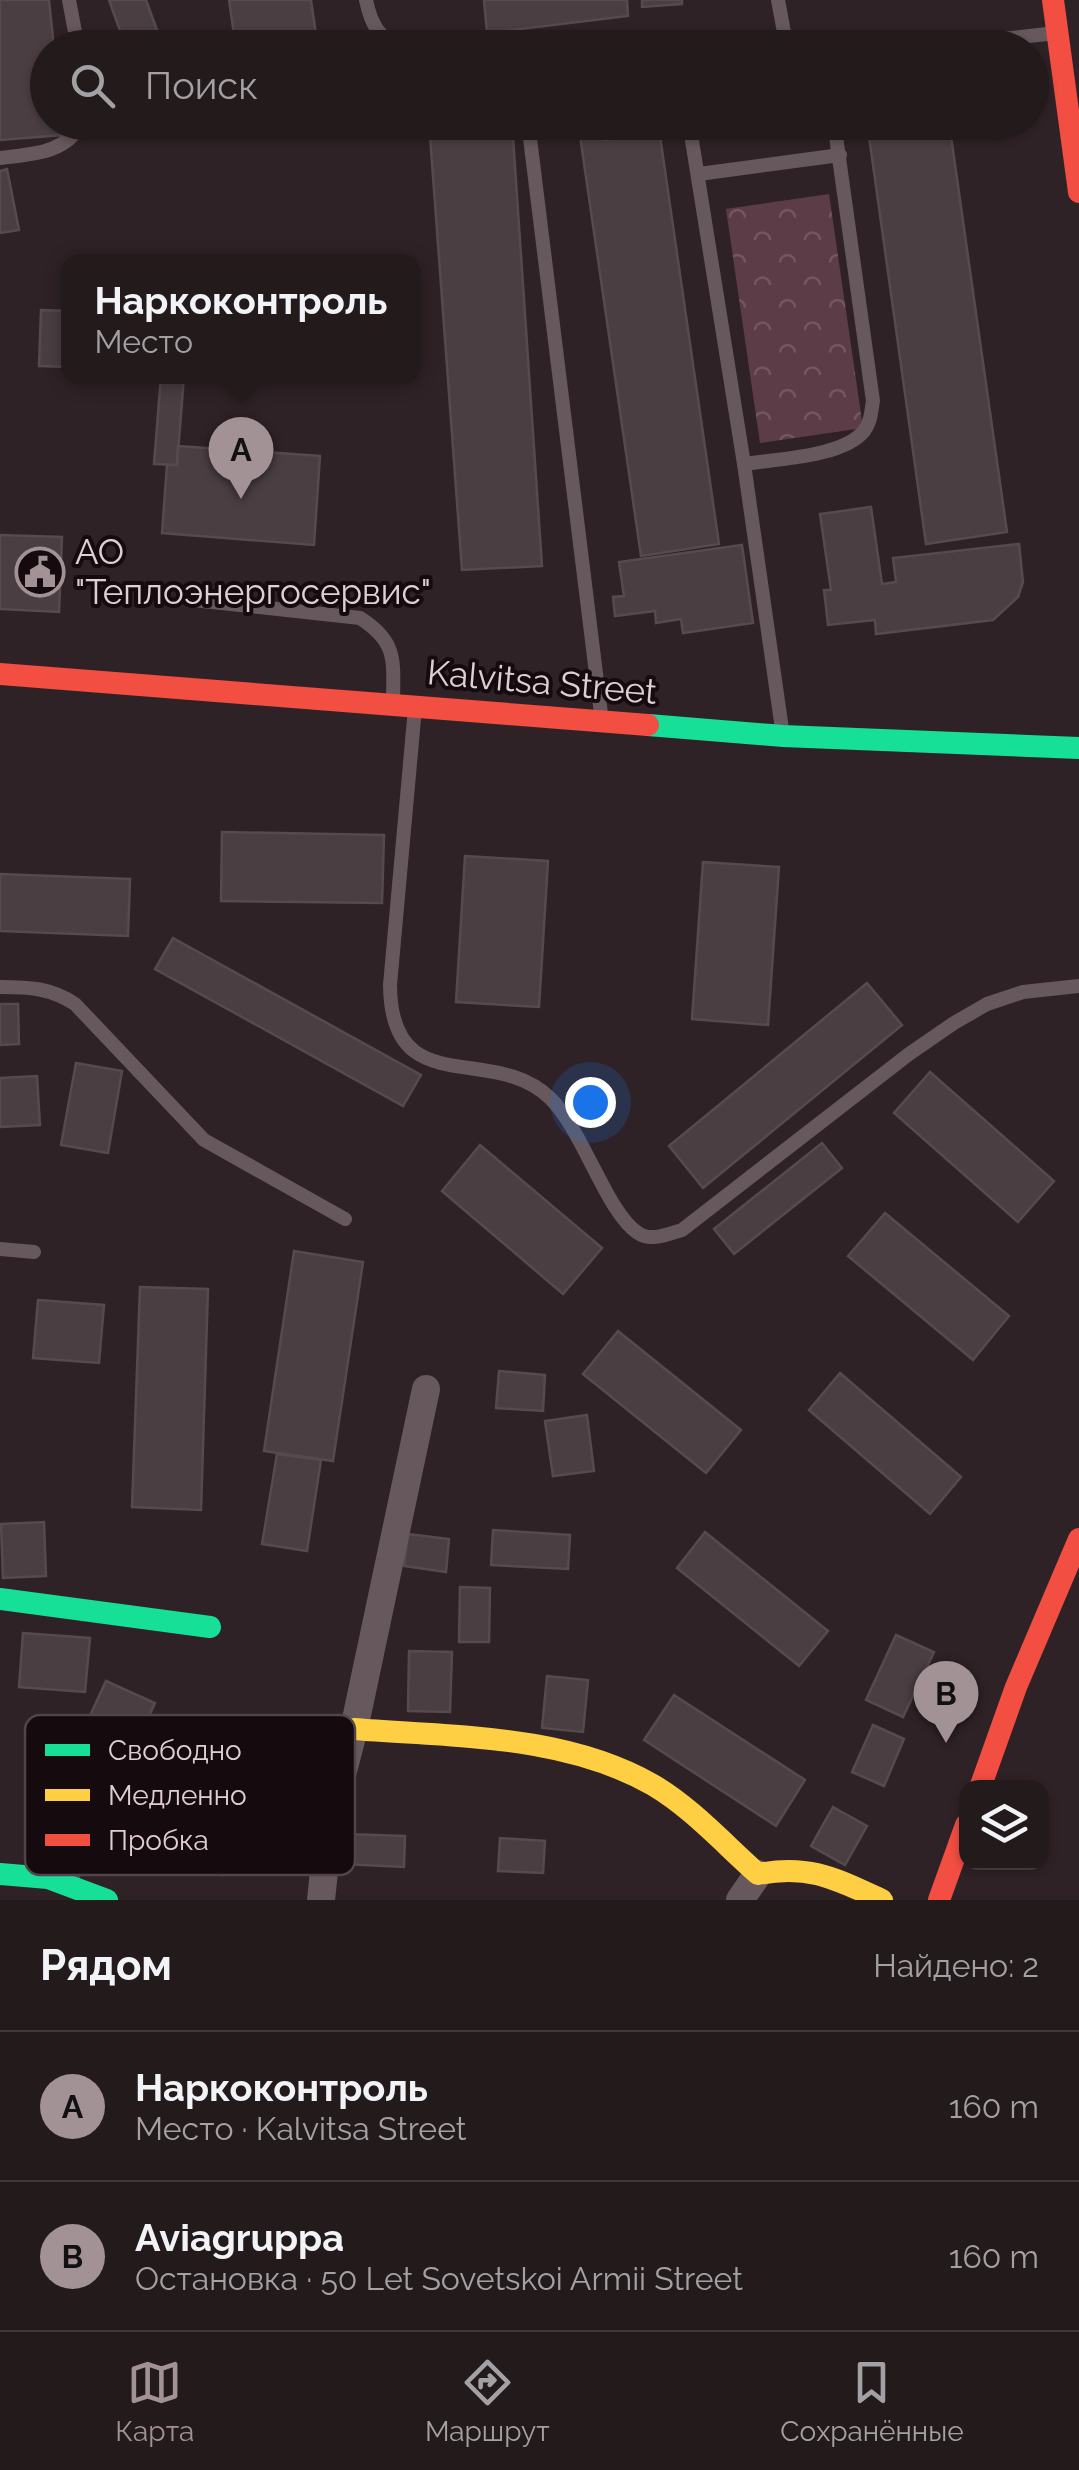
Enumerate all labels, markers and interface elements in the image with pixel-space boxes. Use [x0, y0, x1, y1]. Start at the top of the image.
search box [30, 30, 1049, 140]
icon: search [65, 58, 120, 113]
text: Поиск [145, 63, 258, 108]
popup [61, 254, 421, 384]
text: Наркоконтроль [94, 278, 388, 323]
text: Место [94, 323, 193, 360]
pin: A [208, 416, 274, 499]
place label: АО "Теплоэнергосервис" [75, 531, 431, 612]
public building icon: АО "Теплоэнергосервис" [14, 546, 66, 598]
street label: Kalvitsa Street [425, 651, 659, 712]
your location [565, 1077, 616, 1128]
pin: B [914, 1660, 978, 1743]
legend [25, 1715, 355, 1875]
text: Свободно [108, 1734, 242, 1767]
text: Медленно [108, 1779, 247, 1812]
map controls [959, 1780, 1049, 1870]
button: layers [959, 1780, 1049, 1870]
text: Пробка [108, 1824, 209, 1857]
text: Рядом [40, 1941, 172, 1990]
text: Найдено: 2 [873, 1947, 1039, 1984]
text: Наркоконтроль [135, 2065, 428, 2110]
text: A [62, 2088, 83, 2125]
text: 160 m [949, 2088, 1039, 2125]
text: Место · Kalvitsa Street [135, 2110, 467, 2147]
text: Aviagruppa [135, 2215, 344, 2260]
text: B [62, 2238, 83, 2275]
text: 160 m [949, 2238, 1039, 2275]
text: Остановка · 50 Let Sovetskoi Armii Street [135, 2260, 743, 2297]
tab: Карта [115, 2355, 194, 2448]
tab: Маршрут [425, 2355, 550, 2448]
tab: Сохранённые [780, 2355, 964, 2448]

